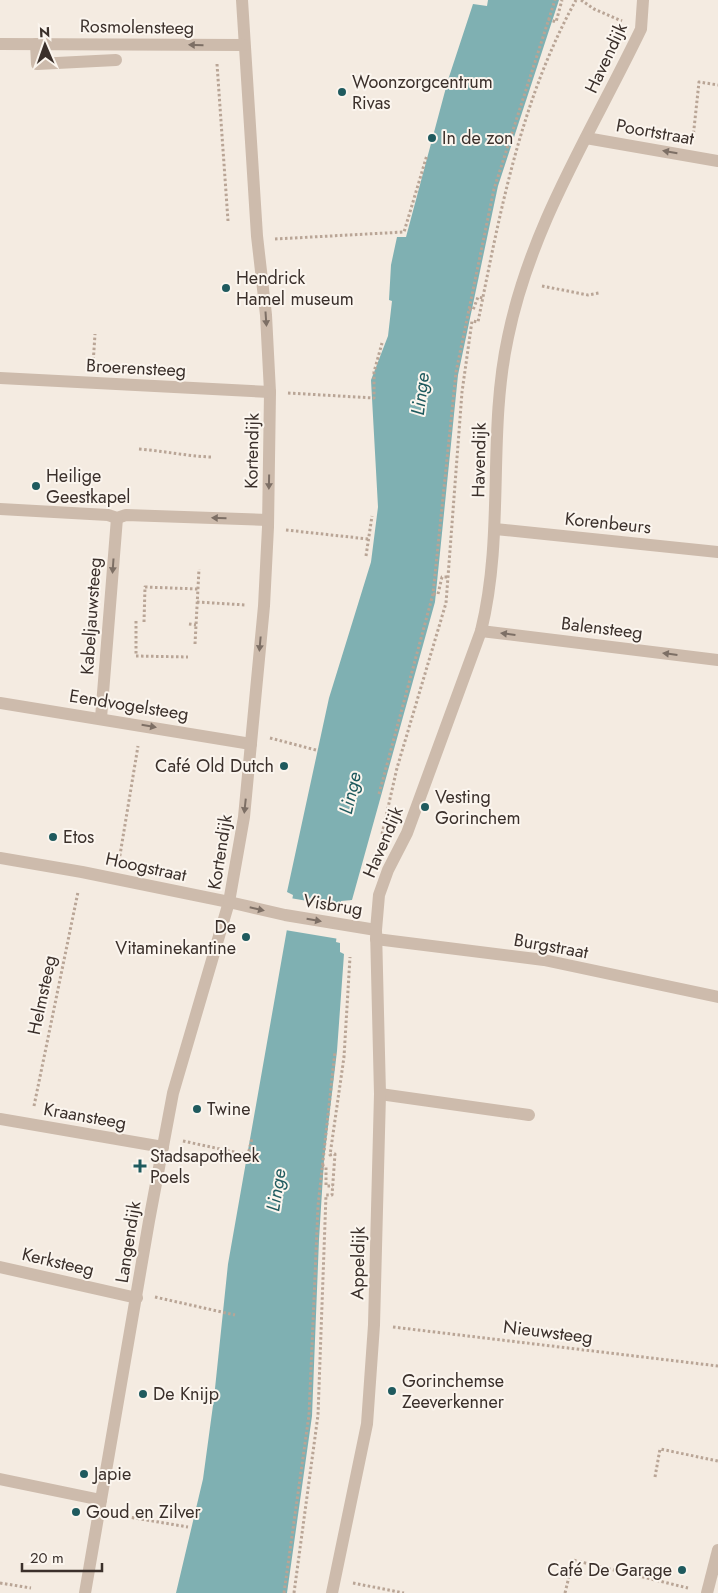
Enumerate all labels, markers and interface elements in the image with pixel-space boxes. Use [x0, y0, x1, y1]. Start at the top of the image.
street label: Rosmolensteeg [80, 13, 194, 41]
street label: Havendijk [578, 18, 634, 98]
north arrow [20, 20, 70, 70]
text: N [39, 22, 50, 42]
one-way arrow [187, 41, 203, 49]
place label: Woonzorgcentrum Rivas [352, 69, 493, 116]
marker: Woonzorgcentrum Rivas [336, 86, 348, 98]
street label: Poortstraat [614, 112, 697, 152]
place label: In de zon [442, 125, 513, 151]
marker: In de zon [426, 132, 438, 144]
one-way arrow [662, 148, 678, 156]
place label: Hendrick Hamel museum [236, 265, 354, 312]
marker: Hendrick Hamel museum [220, 282, 232, 294]
one-way arrow [263, 312, 271, 328]
street label: Broerensteeg [85, 352, 187, 384]
water label: Linge [404, 371, 436, 417]
street label: Kortendijk [238, 413, 266, 489]
street label: Havendijk [465, 422, 493, 498]
place label: Heilige Geestkapel [46, 463, 130, 510]
one-way arrow [265, 474, 273, 490]
marker: Heilige Geestkapel [30, 480, 42, 492]
street label: Korenbeurs [564, 506, 652, 540]
one-way arrow [211, 514, 227, 522]
street label: Kabeljauwsteeg [74, 556, 108, 676]
one-way arrow [108, 558, 116, 574]
street label: Balensteeg [560, 610, 644, 646]
one-way arrow [500, 630, 516, 638]
one-way arrow [256, 636, 264, 652]
one-way arrow [661, 650, 677, 658]
street label: Eendvogelsteeg [68, 683, 190, 727]
one-way arrow [141, 723, 157, 731]
place label: Café Old Dutch [155, 753, 274, 779]
marker: Café Old Dutch [278, 760, 290, 772]
water label: Linge [332, 769, 368, 817]
place label: Vesting Gorinchem [435, 784, 520, 831]
one-way arrow [241, 798, 249, 814]
marker: Vesting Gorinchem [419, 801, 431, 813]
street label: Havendijk [356, 802, 410, 882]
street label: Kortendijk [201, 812, 239, 892]
place label: Etos [63, 824, 94, 850]
marker: Etos [47, 831, 59, 843]
street label: Hoogstraat [103, 846, 190, 888]
street label: Visbrug [301, 887, 365, 923]
one-way arrow [250, 905, 265, 913]
place label: De Vitaminekantine [115, 914, 236, 961]
one-way arrow [306, 917, 322, 925]
street label: Burgstraat [512, 927, 591, 965]
marker: De Vitaminekantine [240, 931, 252, 943]
street label: Helmsteeg [21, 953, 63, 1037]
street label: Kraansteeg [42, 1096, 128, 1136]
place label: Twine [207, 1096, 250, 1122]
marker: Twine [191, 1103, 203, 1115]
place label: Stadsapotheek Poels [150, 1143, 259, 1190]
marker: Stadsapotheek Poels [134, 1160, 146, 1172]
water label: Linge [259, 1166, 293, 1213]
street label: Langendijk [109, 1199, 147, 1285]
street label: Appeldijk [344, 1226, 372, 1300]
street label: Kerksteeg [19, 1241, 97, 1283]
street label: Nieuwsteeg [502, 1314, 594, 1350]
place label: Gorinchemse Zeeverkenner [402, 1368, 505, 1415]
place label: De Knijp [153, 1381, 219, 1407]
marker: Gorinchemse Zeeverkenner [386, 1385, 398, 1397]
marker: De Knijp [137, 1388, 149, 1400]
place label: Japie [92, 1461, 131, 1487]
marker: Japie [78, 1468, 90, 1480]
place label: Goud en Zilver [86, 1499, 202, 1525]
marker: Goud en Zilver [70, 1506, 82, 1518]
scale bar [22, 1540, 102, 1572]
text: 20 m [30, 1547, 64, 1569]
place label: Café De Garage [547, 1557, 672, 1583]
marker: Café De Garage [676, 1564, 688, 1576]

